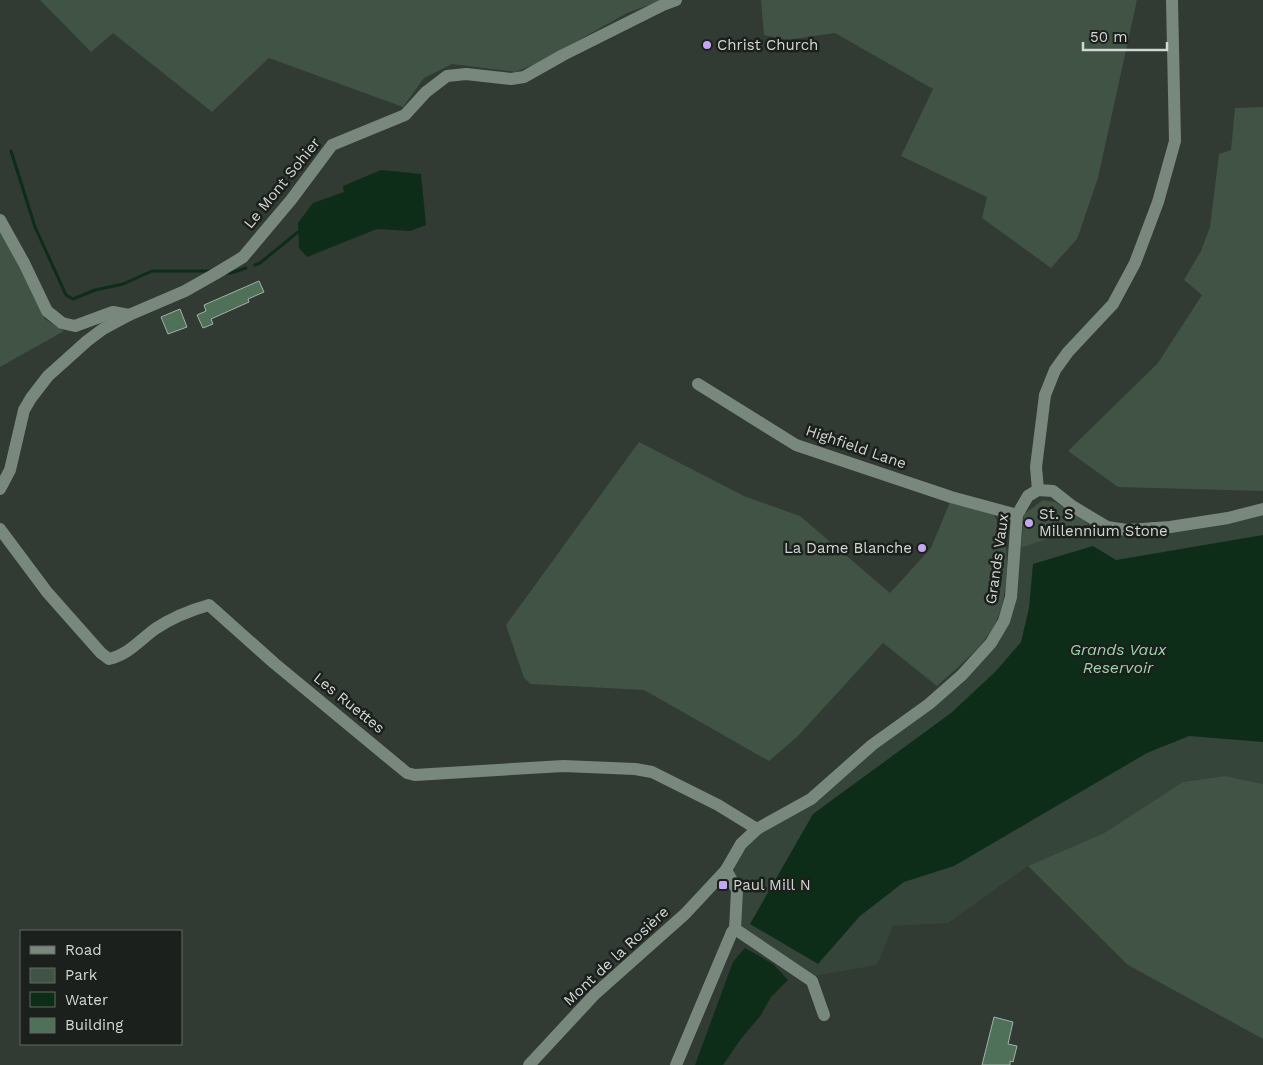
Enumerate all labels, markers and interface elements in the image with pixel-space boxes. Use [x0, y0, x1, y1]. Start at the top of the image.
scale bar [1083, 20, 1167, 52]
text: 50 m [1090, 28, 1127, 46]
place label: Christ Church [717, 36, 818, 54]
marker: Christ Church [701, 39, 713, 51]
street label: Le Mont Sohier [240, 134, 324, 232]
street label: Highfield Lane [803, 421, 909, 473]
place label: St. S Millennium Stone [1039, 505, 1168, 540]
street label: Grands Vaux [982, 513, 1012, 605]
marker: St. S Millennium Stone [1023, 517, 1035, 529]
place label: La Dame Blanche [784, 539, 912, 557]
marker: La Dame Blanche [916, 542, 928, 554]
water label: Grands Vaux Reservoir [1070, 640, 1167, 677]
street label: Les Ruettes [310, 669, 388, 737]
place label: Paul Mill N [733, 876, 811, 894]
marker: Paul Mill N [717, 879, 729, 891]
street label: Mont de la Rosière [560, 903, 672, 1009]
legend [20, 930, 182, 1045]
text: Road [65, 941, 102, 959]
text: Park [65, 966, 98, 984]
text: Water [65, 991, 108, 1009]
text: Building [65, 1016, 123, 1034]

